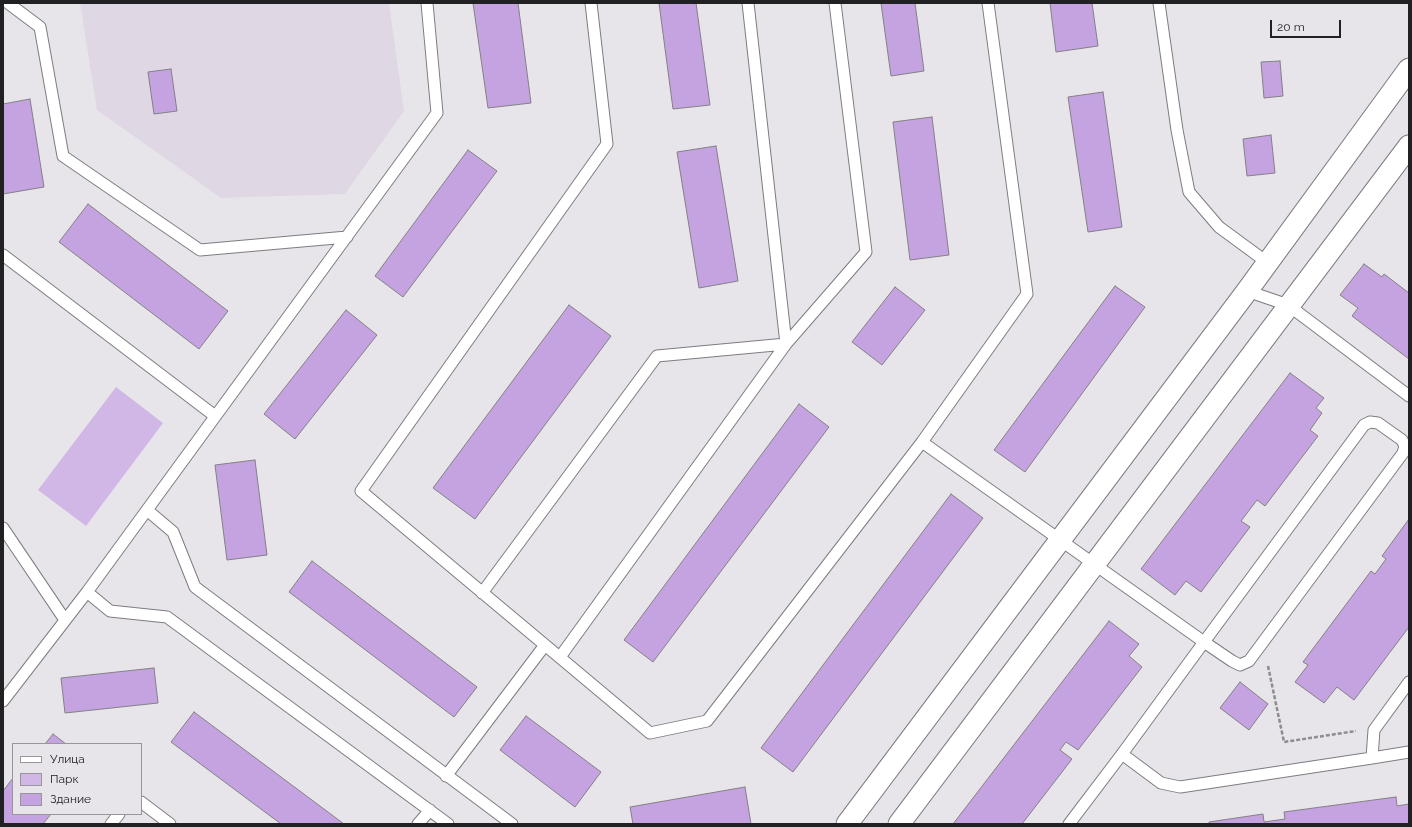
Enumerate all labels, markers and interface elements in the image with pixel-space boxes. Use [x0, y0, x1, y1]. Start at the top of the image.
scale bar [1272, 12, 1343, 38]
text: 20 m [1277, 20, 1305, 34]
legend [12, 743, 142, 815]
text: Улица [50, 752, 85, 766]
text: Парк [50, 772, 79, 786]
text: Здание [50, 792, 91, 806]

